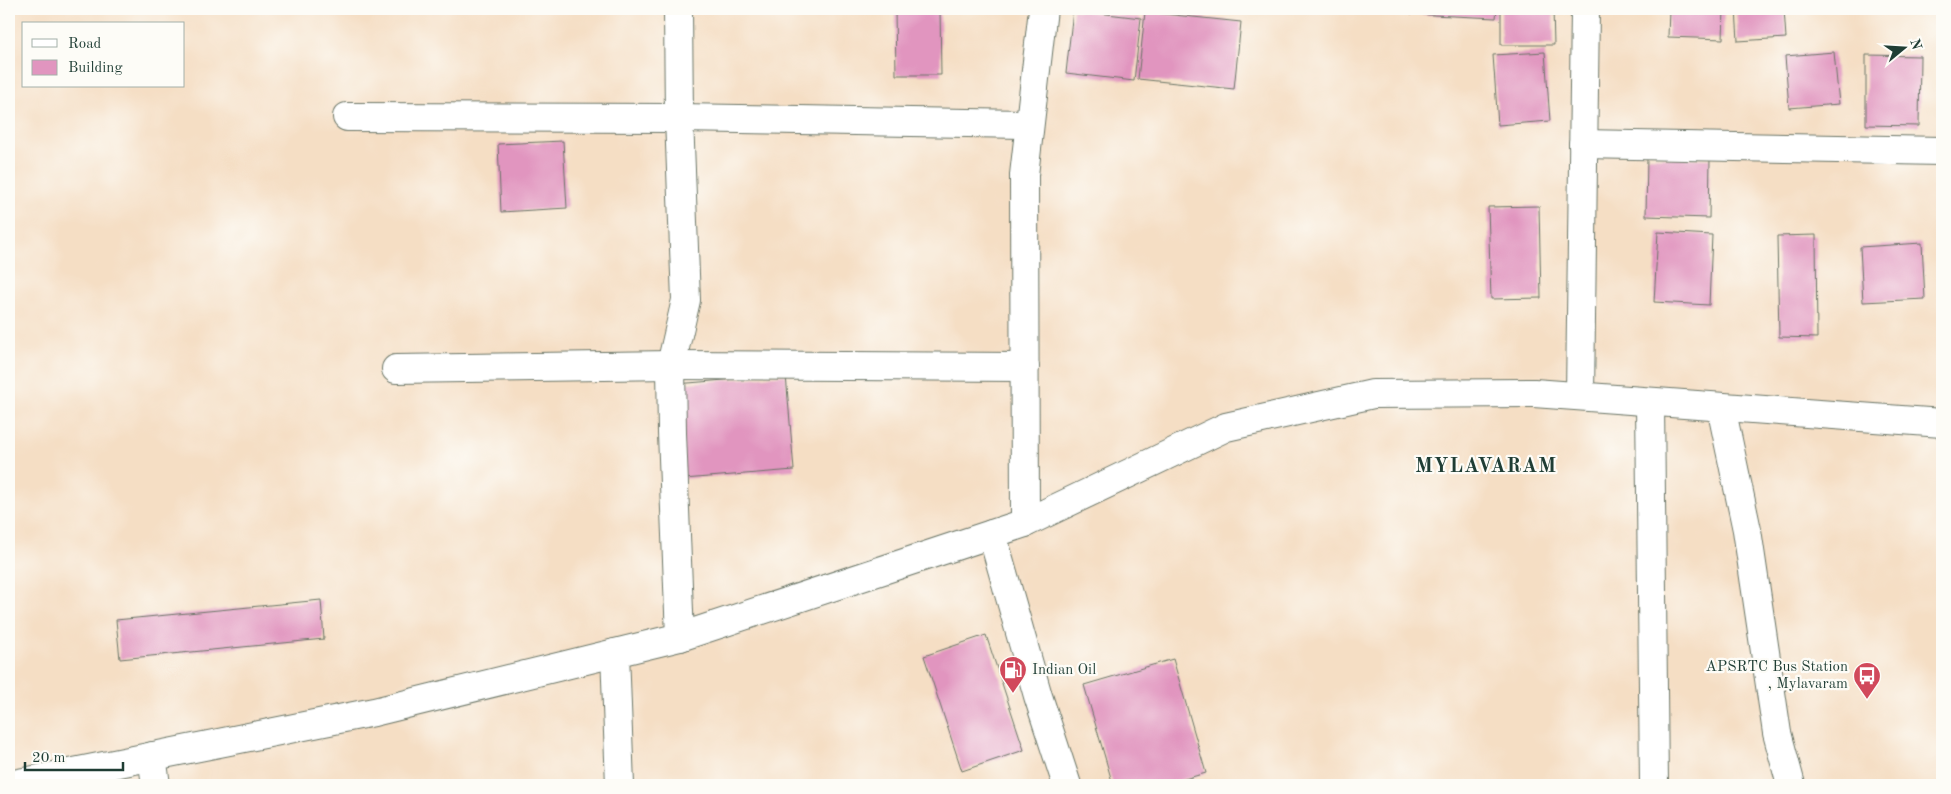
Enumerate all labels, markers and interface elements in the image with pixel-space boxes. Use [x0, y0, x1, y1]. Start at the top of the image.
legend [22, 22, 185, 88]
north arrow [1878, 22, 1928, 72]
text: Road [68, 37, 102, 52]
text: N [1907, 37, 1924, 52]
text: Building [68, 61, 123, 76]
district label: MYLAVARAM [1415, 457, 1557, 477]
fuel station icon: Indian Oil [998, 655, 1028, 694]
place label: APSRTC Bus Station , Mylavaram [1705, 660, 1848, 692]
bus stop icon: APSRTC Bus Station , Mylavaram [1852, 661, 1882, 700]
place label: Indian Oil [1032, 663, 1096, 678]
scale bar [25, 739, 122, 771]
text: 20 m [32, 751, 66, 766]

